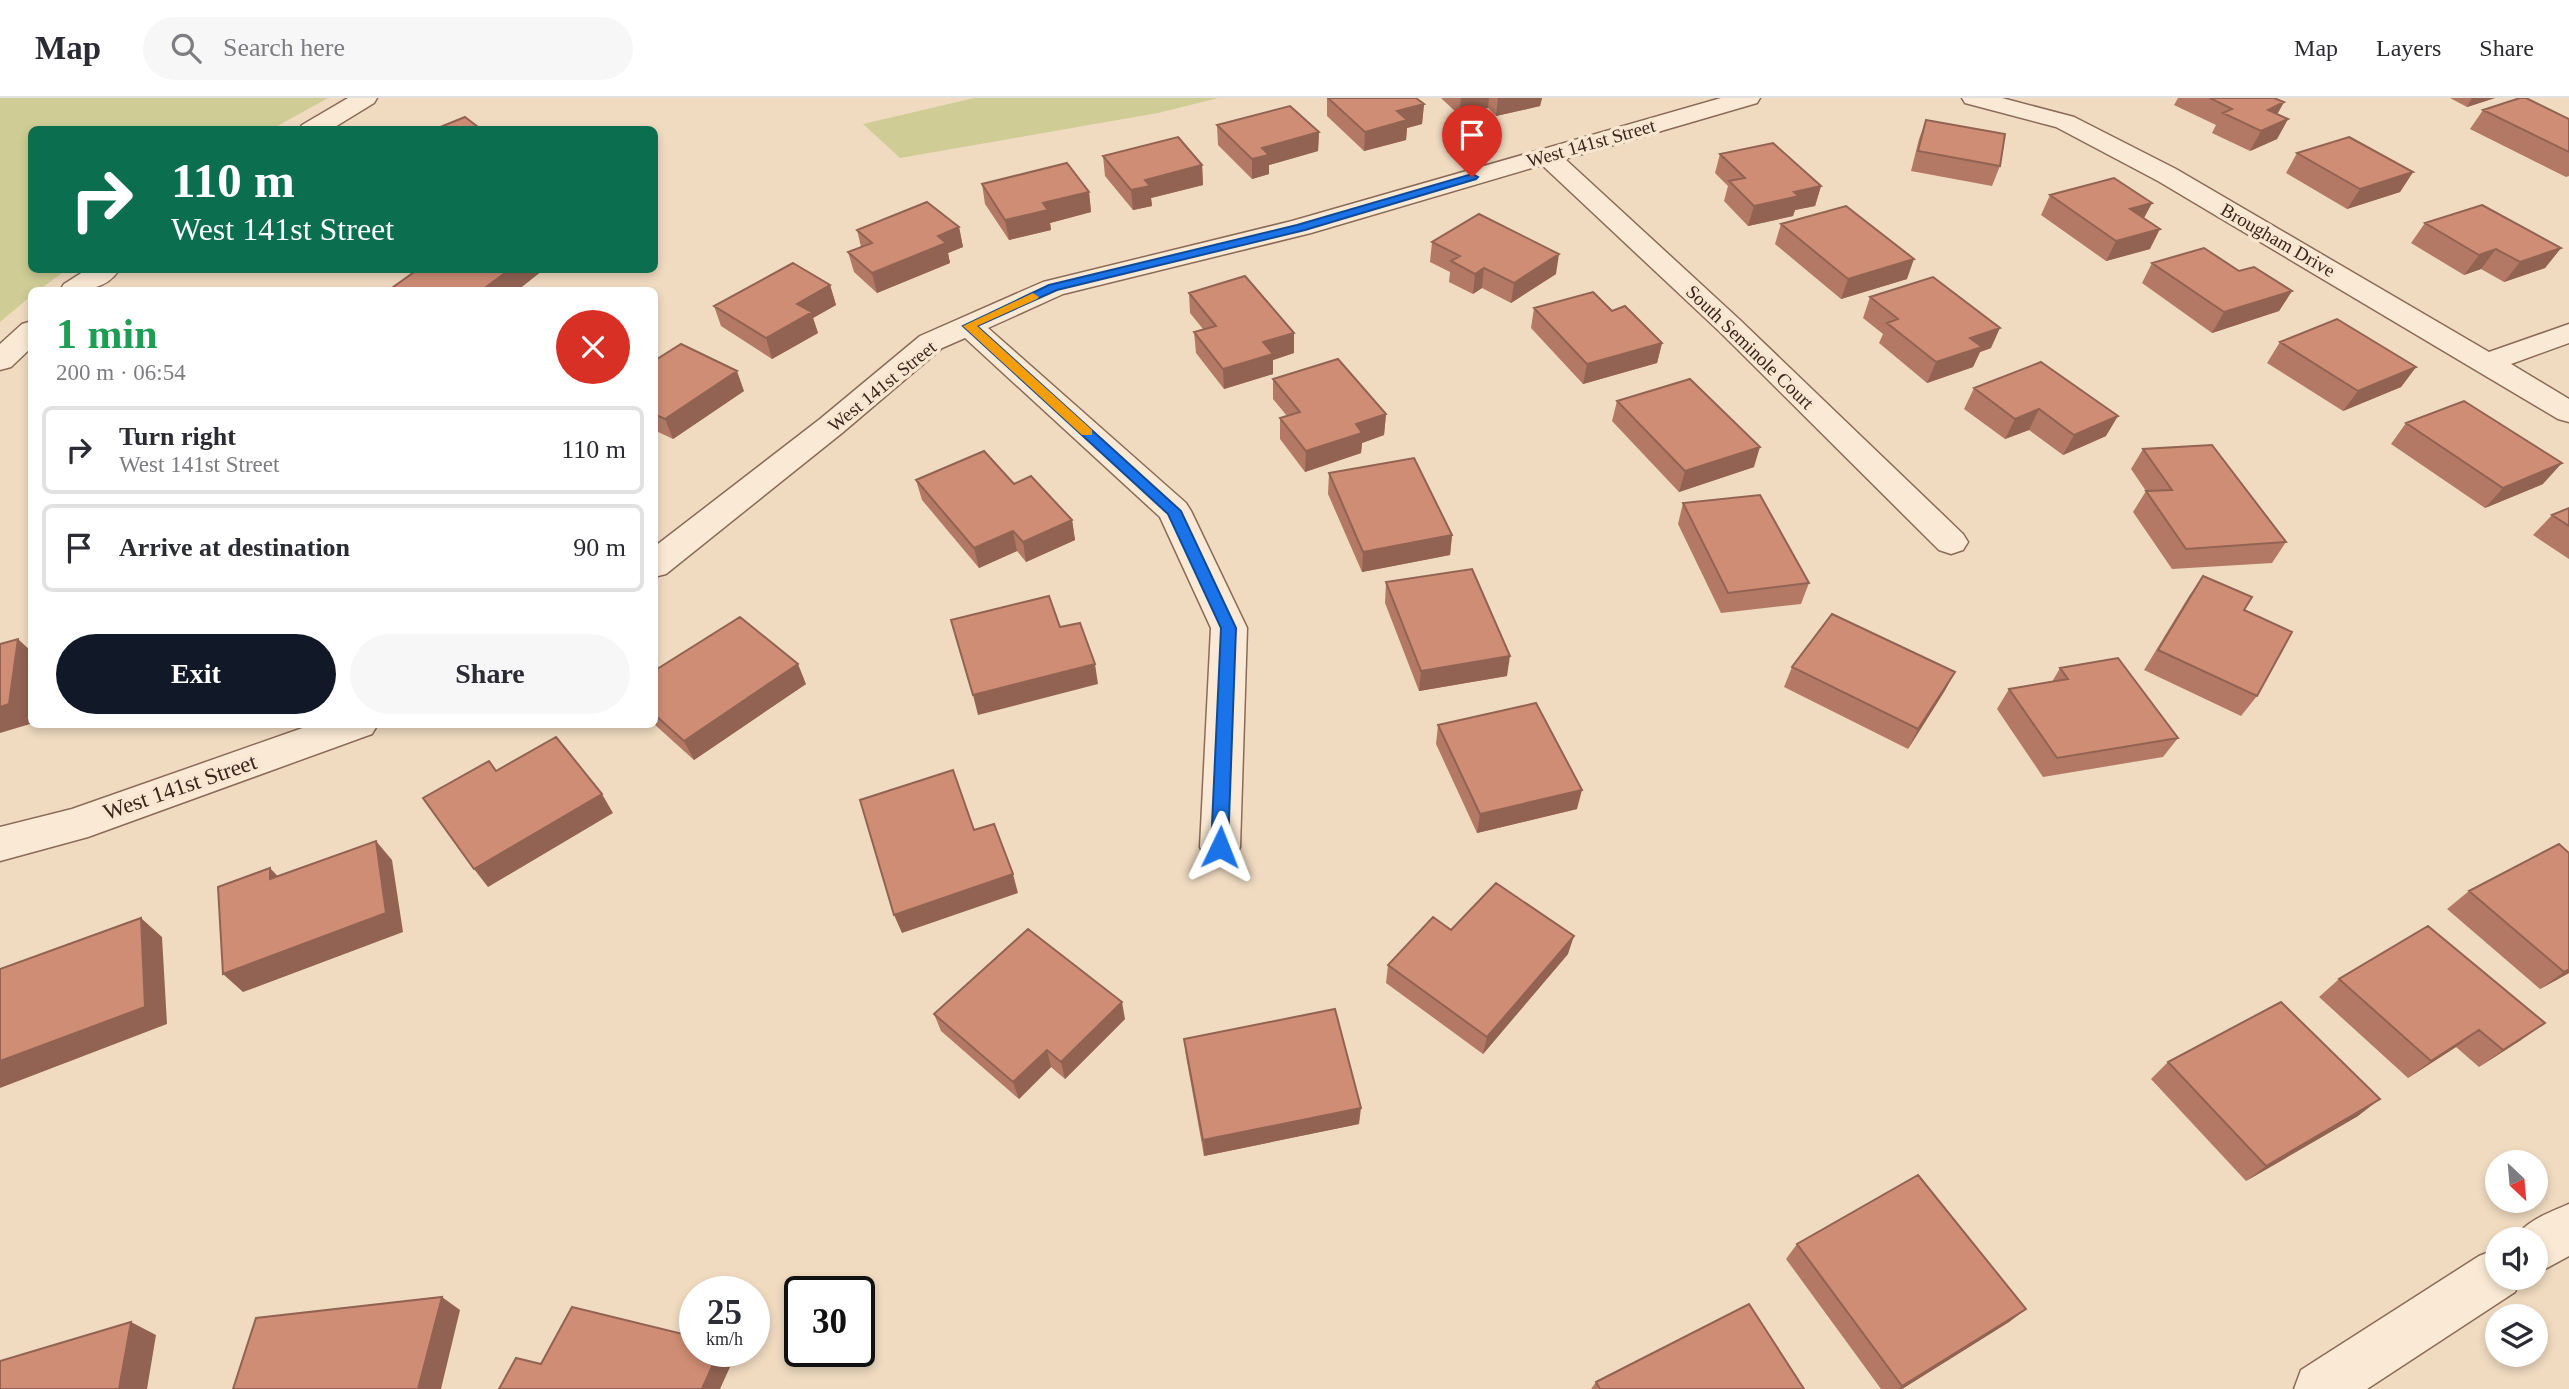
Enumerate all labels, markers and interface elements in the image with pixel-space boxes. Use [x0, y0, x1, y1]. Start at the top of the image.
search box [143, 17, 633, 80]
icon: search [167, 29, 205, 67]
text: Map [35, 30, 101, 66]
text: Search here [223, 33, 345, 62]
text: Map [2294, 35, 2338, 61]
text: Layers [2376, 35, 2441, 61]
text: Share [2479, 35, 2534, 61]
pin [1442, 105, 1502, 177]
street label: West 141st Street [1524, 114, 1658, 171]
icon: arrive [1453, 116, 1491, 154]
text: 110 m [171, 153, 295, 208]
icon: right [56, 154, 147, 245]
street label: Brougham Drive [2217, 199, 2339, 281]
text: West 141st Street [171, 211, 394, 247]
street label: South Seminole Court [1682, 281, 1819, 414]
button: close [556, 310, 630, 384]
text: 1 min [56, 311, 158, 357]
street label: West 141st Street [824, 336, 941, 436]
text: 200 m · 06:54 [56, 360, 186, 385]
text: Turn right [119, 422, 236, 451]
icon: right [60, 431, 98, 469]
text: 110 m [561, 435, 626, 464]
text: West 141st Street [119, 452, 279, 477]
icon: arrive [60, 529, 98, 567]
text: Arrive at destination [119, 533, 350, 562]
text: 90 m [573, 533, 626, 562]
button: Exit [56, 634, 336, 714]
button: Share [350, 634, 630, 714]
street label: West 141st Street [100, 749, 260, 825]
position arrow [1183, 810, 1257, 884]
north arrow [2485, 1150, 2548, 1213]
map controls [2485, 1150, 2548, 1367]
button: sound [2485, 1227, 2548, 1290]
speed limit sign: 30 [784, 1276, 875, 1367]
text: 25 [707, 1293, 742, 1332]
button: layers [2485, 1304, 2548, 1367]
text: km/h [706, 1329, 743, 1349]

